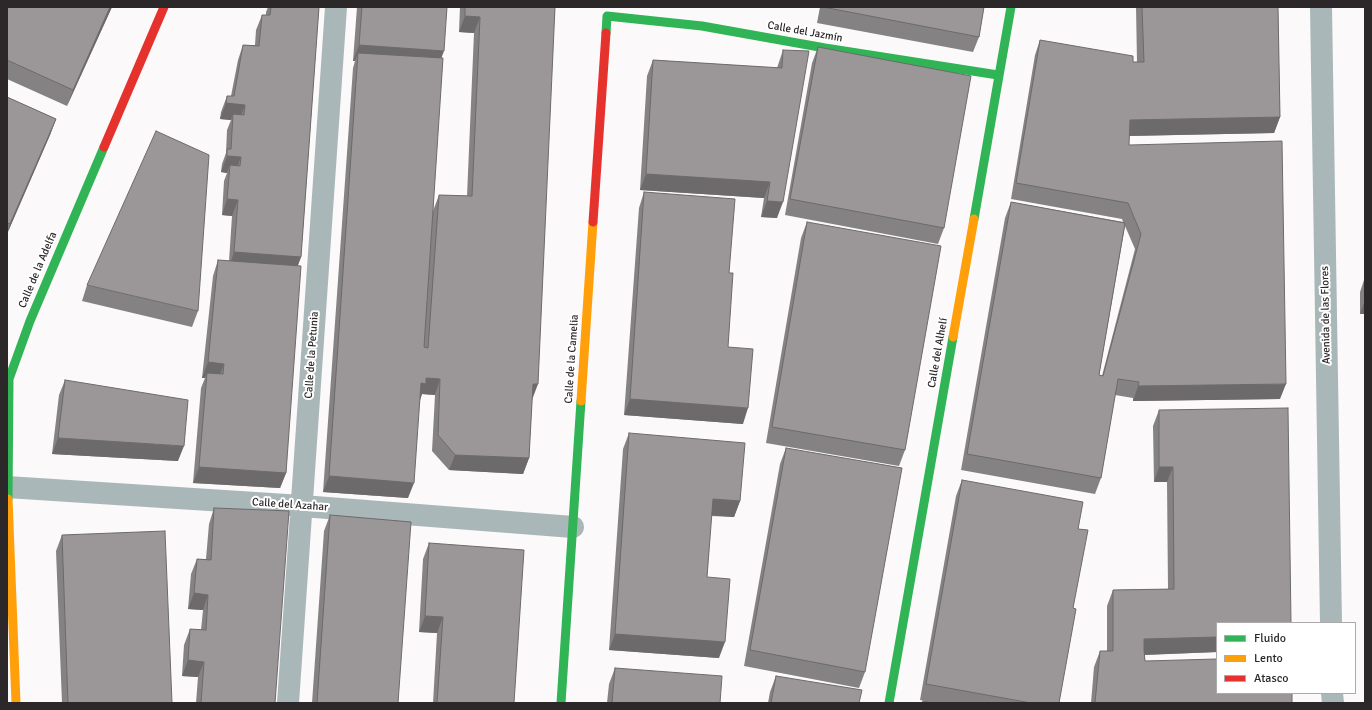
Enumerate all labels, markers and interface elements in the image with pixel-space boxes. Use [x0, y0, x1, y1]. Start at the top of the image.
street label: Calle del Jazmín [766, 19, 844, 45]
street label: Calle de la Adelfa [16, 230, 60, 310]
street label: Avenida de las Flores [1319, 266, 1333, 364]
street label: Calle de la Petunia [302, 311, 322, 399]
street label: Calle de la Camelia [562, 314, 582, 404]
street label: Calle del Alhelí [925, 317, 951, 389]
street label: Calle del Azahar [252, 496, 328, 514]
legend [1216, 622, 1356, 694]
text: Fluido [1254, 631, 1286, 646]
text: Lento [1254, 651, 1283, 666]
text: Atasco [1254, 671, 1289, 686]

